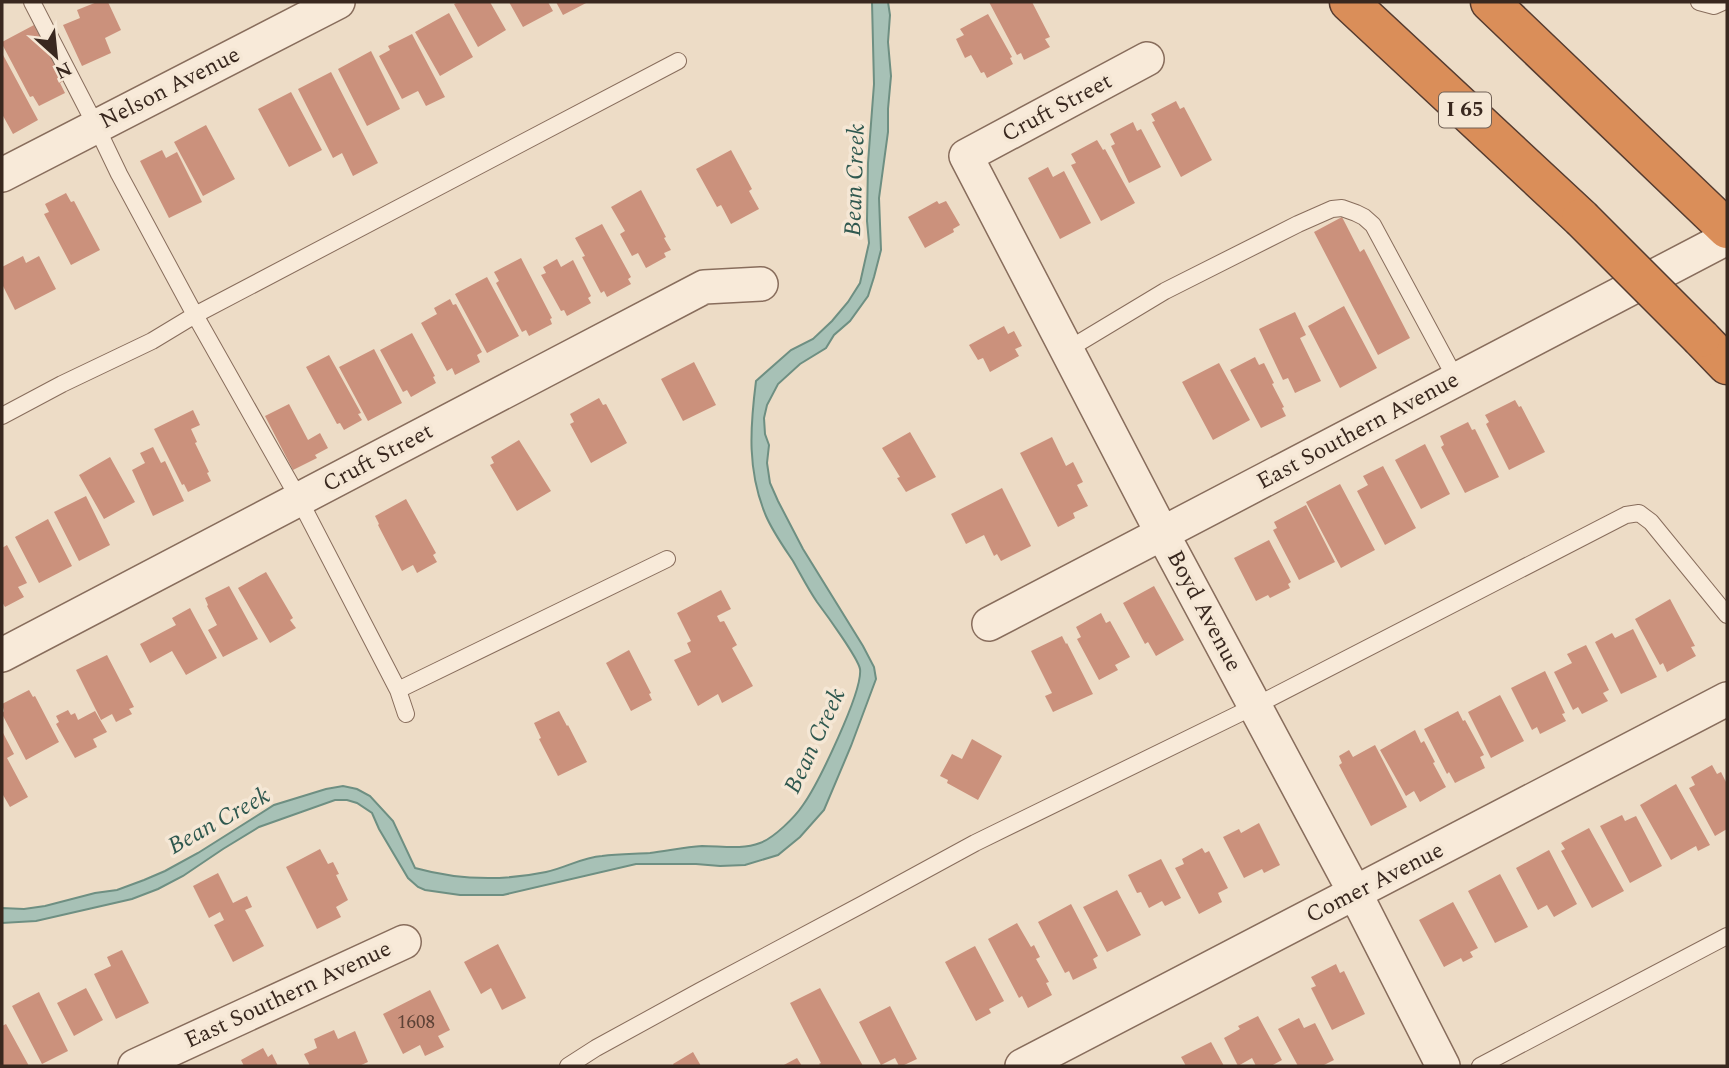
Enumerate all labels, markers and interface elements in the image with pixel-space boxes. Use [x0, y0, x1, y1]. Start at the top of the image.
north arrow [21, 21, 91, 91]
street label: Nelson Avenue [94, 38, 246, 138]
text: N [50, 53, 77, 86]
street label: Cruft Street [995, 64, 1119, 152]
road number: I 65 [1439, 92, 1491, 128]
water label: Bean Creek [835, 123, 875, 237]
street label: East Southern Avenue [1251, 363, 1465, 499]
street label: Cruft Street [316, 414, 440, 502]
street label: Boyd Avenue [1157, 544, 1251, 678]
water label: Bean Creek [775, 682, 855, 800]
water label: Bean Creek [161, 778, 277, 864]
street label: Comer Avenue [1300, 833, 1450, 933]
street label: East Southern Avenue [179, 932, 397, 1058]
house number: 1608 [397, 1008, 435, 1037]

